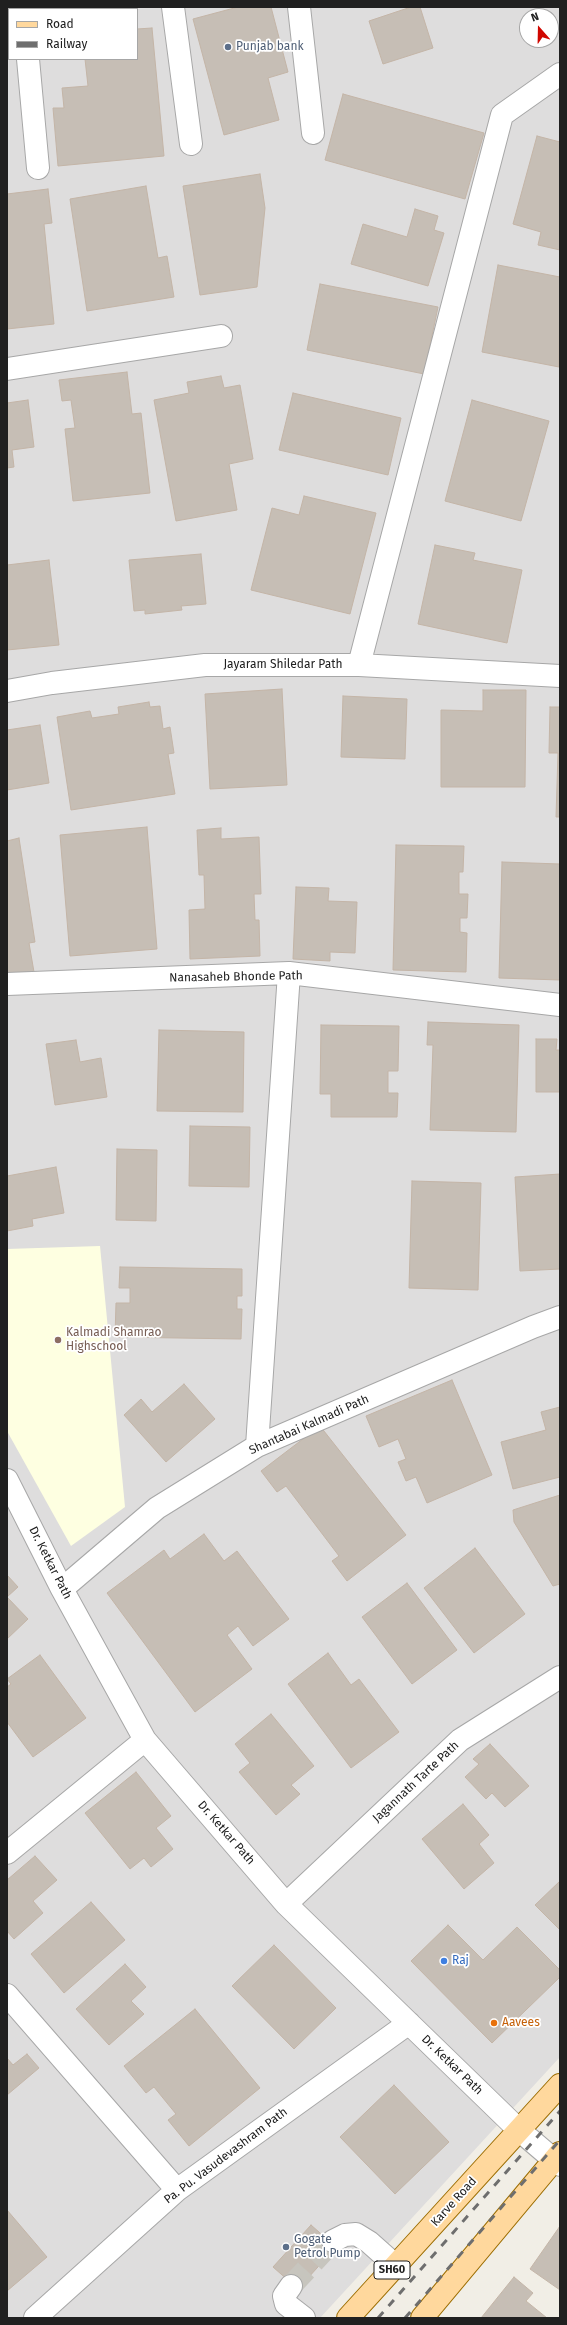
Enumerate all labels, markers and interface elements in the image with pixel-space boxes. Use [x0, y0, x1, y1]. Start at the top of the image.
legend [8, 8, 138, 60]
north arrow [519, 8, 559, 48]
text: N [529, 10, 541, 25]
text: Road [46, 17, 74, 31]
text: Railway [46, 37, 87, 51]
place label: Punjab bank [236, 40, 304, 54]
marker: Punjab bank [223, 42, 233, 52]
street label: Jayaram Shiledar Path [223, 658, 343, 672]
street label: Nanasaheb Bhonde Path [169, 969, 303, 985]
place label: Kalmadi Shamrao Highschool [66, 1326, 162, 1354]
marker: Kalmadi Shamrao Highschool [53, 1335, 63, 1345]
street label: Shantabai Kalmadi Path [247, 1392, 371, 1458]
street label: Dr. Ketkar Path [25, 1524, 75, 1602]
street label: Jagannath Tarte Path [370, 1738, 462, 1826]
street label: Dr. Ketkar Path [194, 1798, 258, 1868]
place label: Raj [452, 1954, 469, 1968]
marker: Raj [439, 1956, 449, 1966]
place label: Aavees [502, 2016, 540, 2030]
marker: Aavees [489, 2018, 499, 2028]
street label: Dr. Ketkar Path [418, 2032, 486, 2098]
street label: Pa. Pu. Vasudevashram Path [162, 2105, 290, 2207]
street label: Karve Road [428, 2174, 480, 2230]
place label: Gogate Petrol Pump [294, 2233, 361, 2261]
marker: Gogate Petrol Pump [281, 2242, 291, 2252]
road number: SH60 [374, 2261, 410, 2279]

